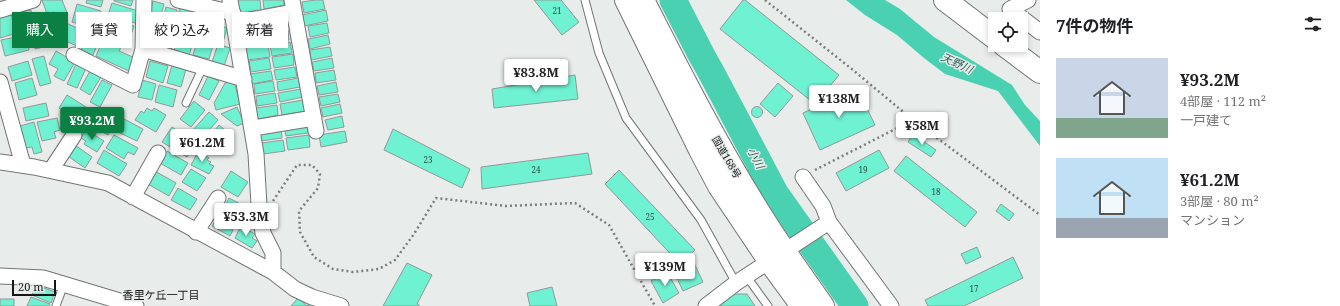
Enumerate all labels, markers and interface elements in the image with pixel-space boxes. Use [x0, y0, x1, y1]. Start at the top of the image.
house number: 21 [553, 5, 561, 16]
chip: 購入 [12, 12, 68, 48]
chip: 賃貸 [76, 12, 132, 48]
chip: 絞り込み [140, 12, 224, 48]
chip: 新着 [232, 12, 288, 48]
map controls [988, 12, 1028, 52]
button: locate [988, 12, 1028, 52]
icon: filters [1302, 13, 1324, 35]
text: 7件の物件 [1056, 14, 1134, 37]
water label: 天野川 [939, 49, 976, 77]
pin: ¥83.8M [503, 59, 569, 93]
text: ¥83.8M [513, 63, 559, 81]
text: ¥93.2M [1180, 68, 1240, 91]
icon: home [1088, 74, 1136, 122]
pin: ¥138M [811, 85, 867, 119]
text: ¥138M [818, 89, 860, 107]
text: 4部屋 · 112 m² [1180, 92, 1266, 110]
pin: ¥93.2M [59, 107, 125, 141]
text: ¥93.2M [69, 111, 115, 129]
text: 一戸建て [1180, 111, 1232, 129]
pin: ¥58M [898, 112, 946, 146]
text: ¥58M [905, 116, 939, 134]
pin: ¥61.2M [169, 129, 235, 163]
text: ¥61.2M [179, 133, 225, 151]
street label: 国道168号 [709, 133, 745, 181]
water label: 小川 [745, 145, 769, 172]
house number: 23 [424, 154, 433, 165]
house number: 24 [532, 164, 541, 175]
house number: 19 [859, 164, 867, 175]
text: ¥61.2M [1180, 168, 1240, 191]
icon: home [1088, 174, 1136, 222]
house number: 18 [932, 186, 941, 197]
text: 3部屋 · 80 m² [1180, 192, 1259, 210]
pin: ¥53.3M [213, 203, 279, 237]
text: ¥53.3M [223, 207, 269, 225]
house number: 25 [646, 211, 654, 222]
text: マンション [1180, 211, 1245, 229]
pin: ¥139M [637, 253, 693, 287]
text: ¥139M [644, 257, 686, 275]
scale bar [12, 278, 56, 297]
text: 20 m [18, 279, 44, 294]
house number: 17 [970, 283, 979, 294]
district label: 香里ケ丘一丁目 [123, 287, 200, 302]

